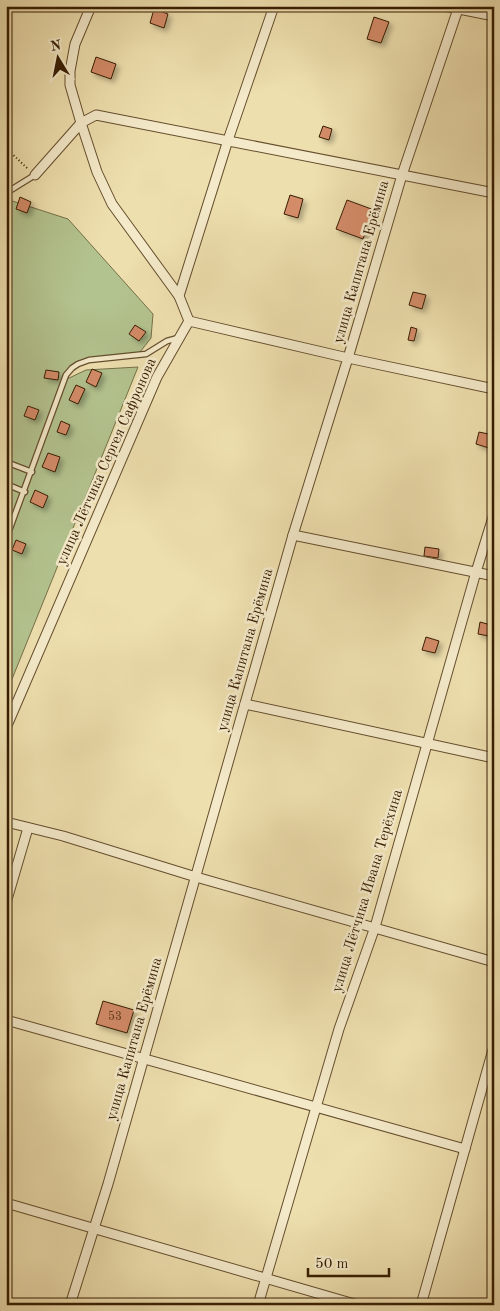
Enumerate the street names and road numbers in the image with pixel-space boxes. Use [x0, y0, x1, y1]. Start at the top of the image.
street label: улица Капитана Ерёмина [332, 178, 393, 345]
street label: улица Лётчика Сергея Сафронова [54, 356, 160, 568]
street label: улица Капитана Ерёмина [216, 566, 277, 733]
street label: улица Лётчика Ивана Терёхина [330, 787, 406, 994]
street label: улица Капитана Ерёмина [105, 955, 166, 1122]

